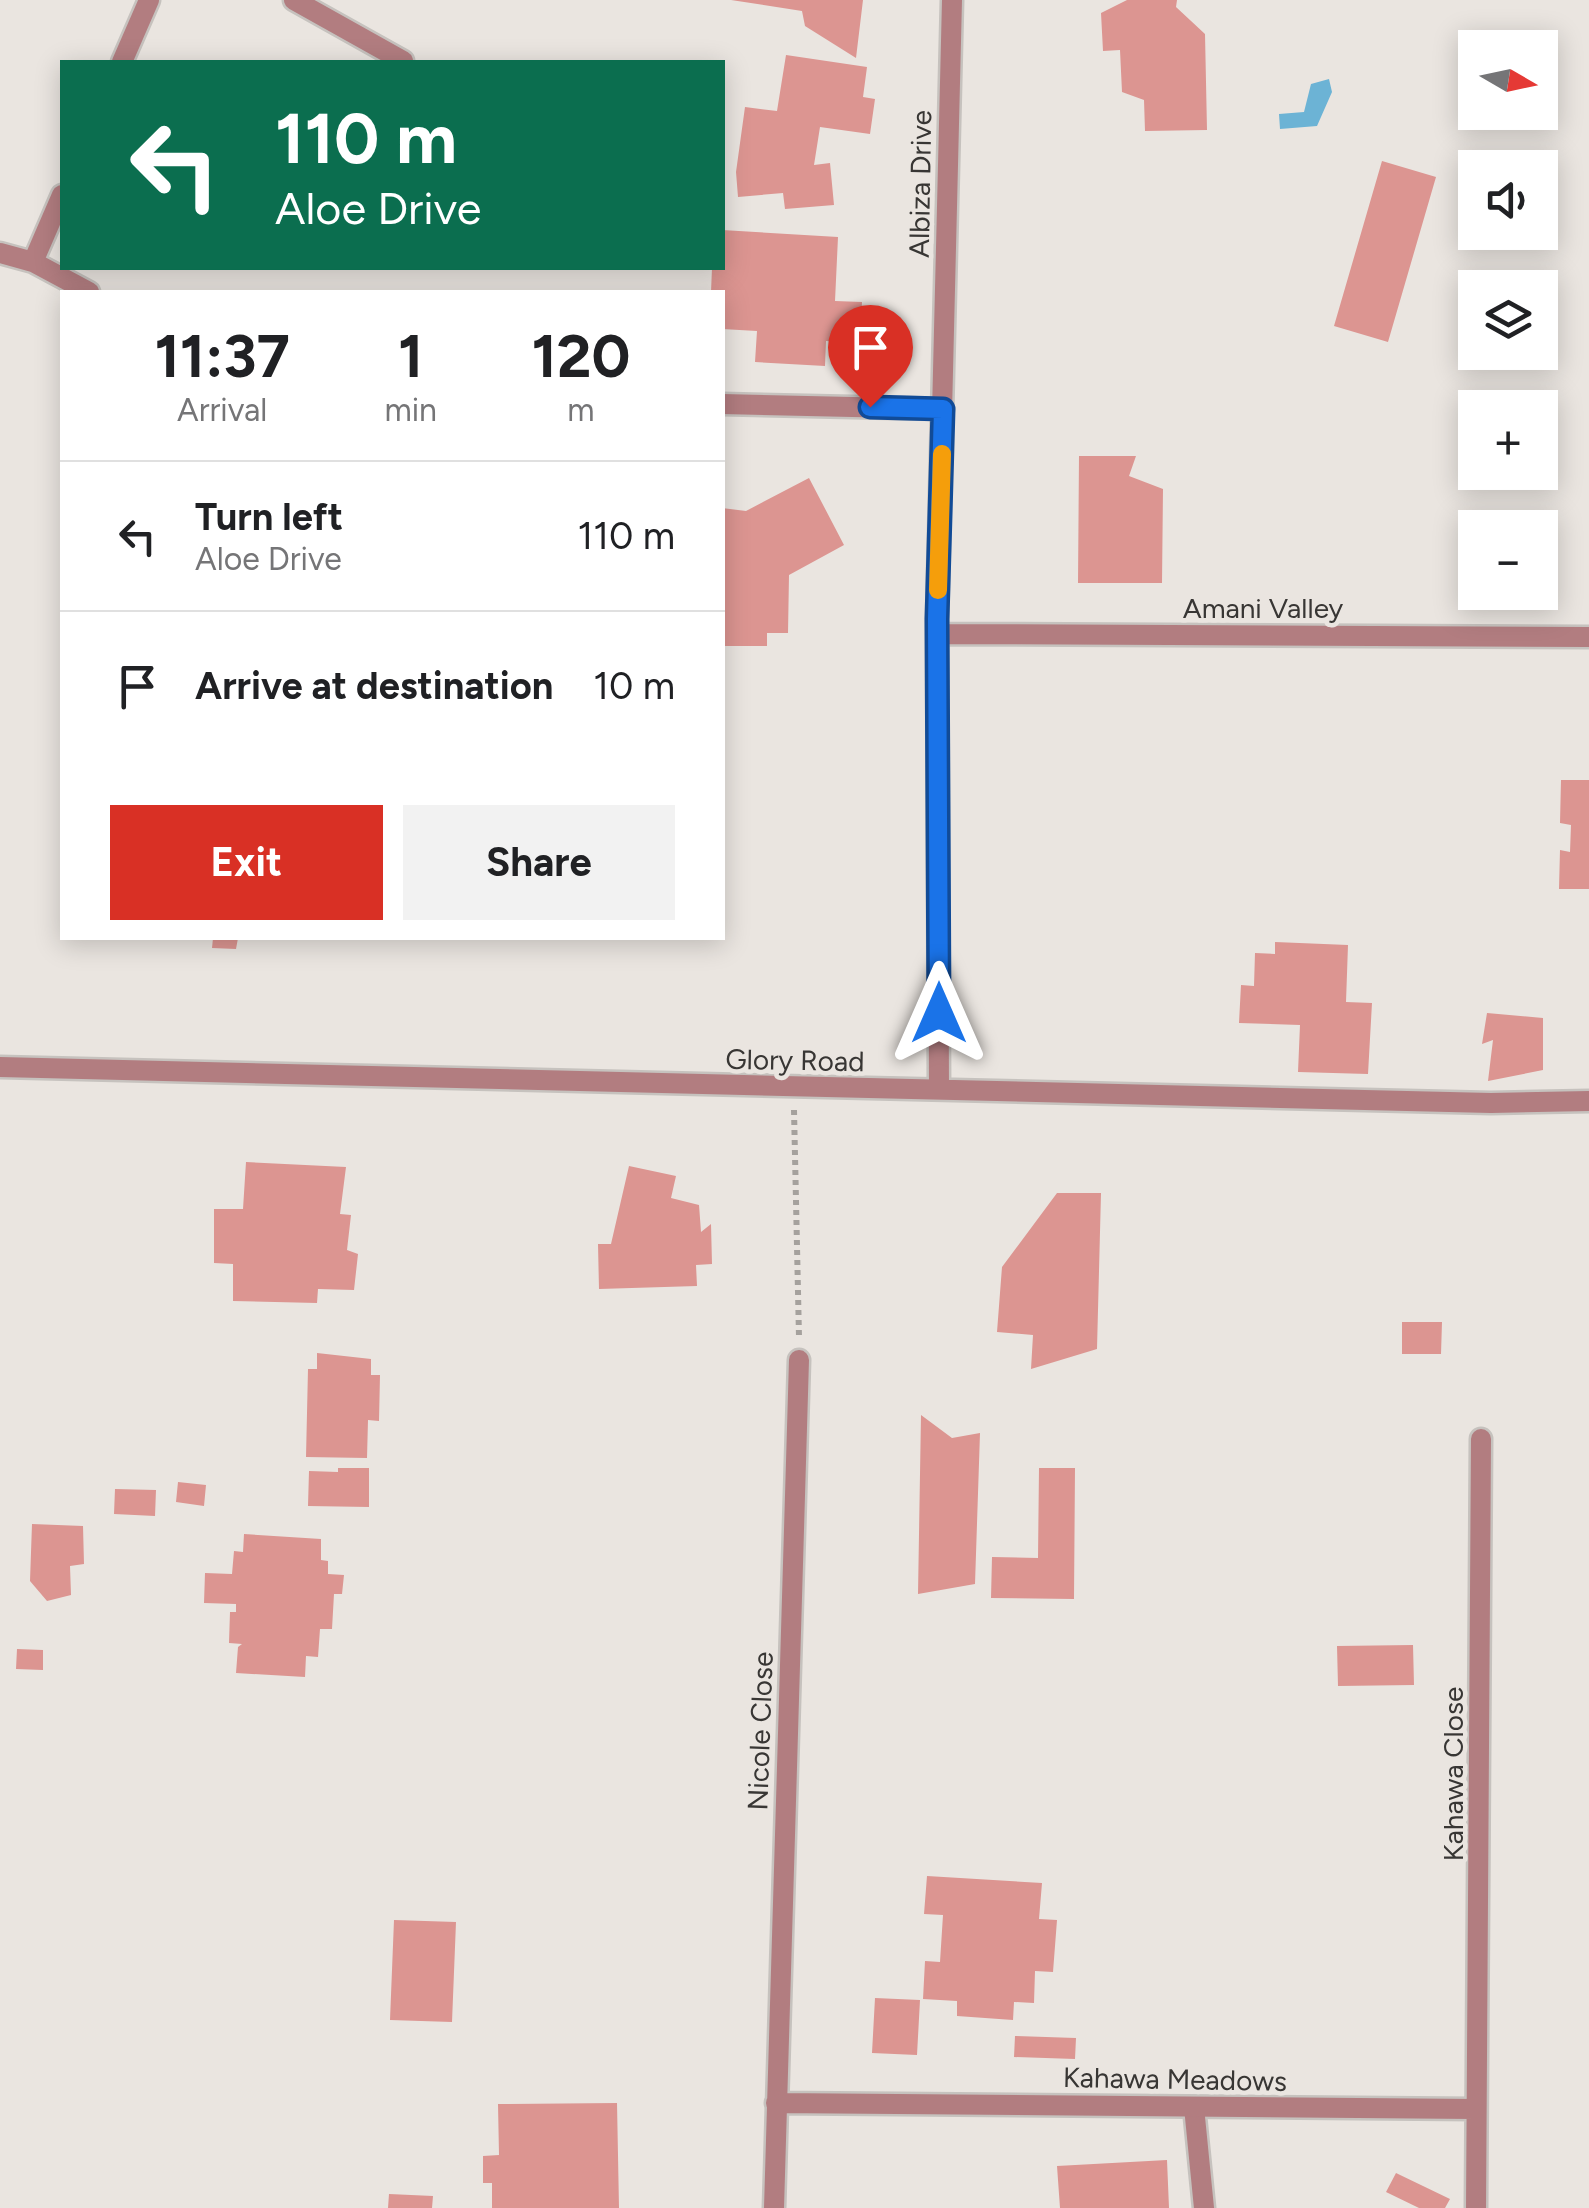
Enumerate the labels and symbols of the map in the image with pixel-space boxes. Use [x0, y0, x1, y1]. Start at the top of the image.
north arrow [1458, 30, 1558, 130]
street label: Albiza Drive [902, 110, 938, 258]
pin [828, 305, 913, 408]
street label: Amani Valley [1183, 591, 1344, 625]
position arrow [887, 961, 991, 1065]
street label: Glory Road [725, 1042, 865, 1078]
street label: Nicole Close [740, 1651, 780, 1811]
street label: Kahawa Close [1436, 1687, 1470, 1861]
street label: Kahawa Meadows [1063, 2060, 1287, 2098]

